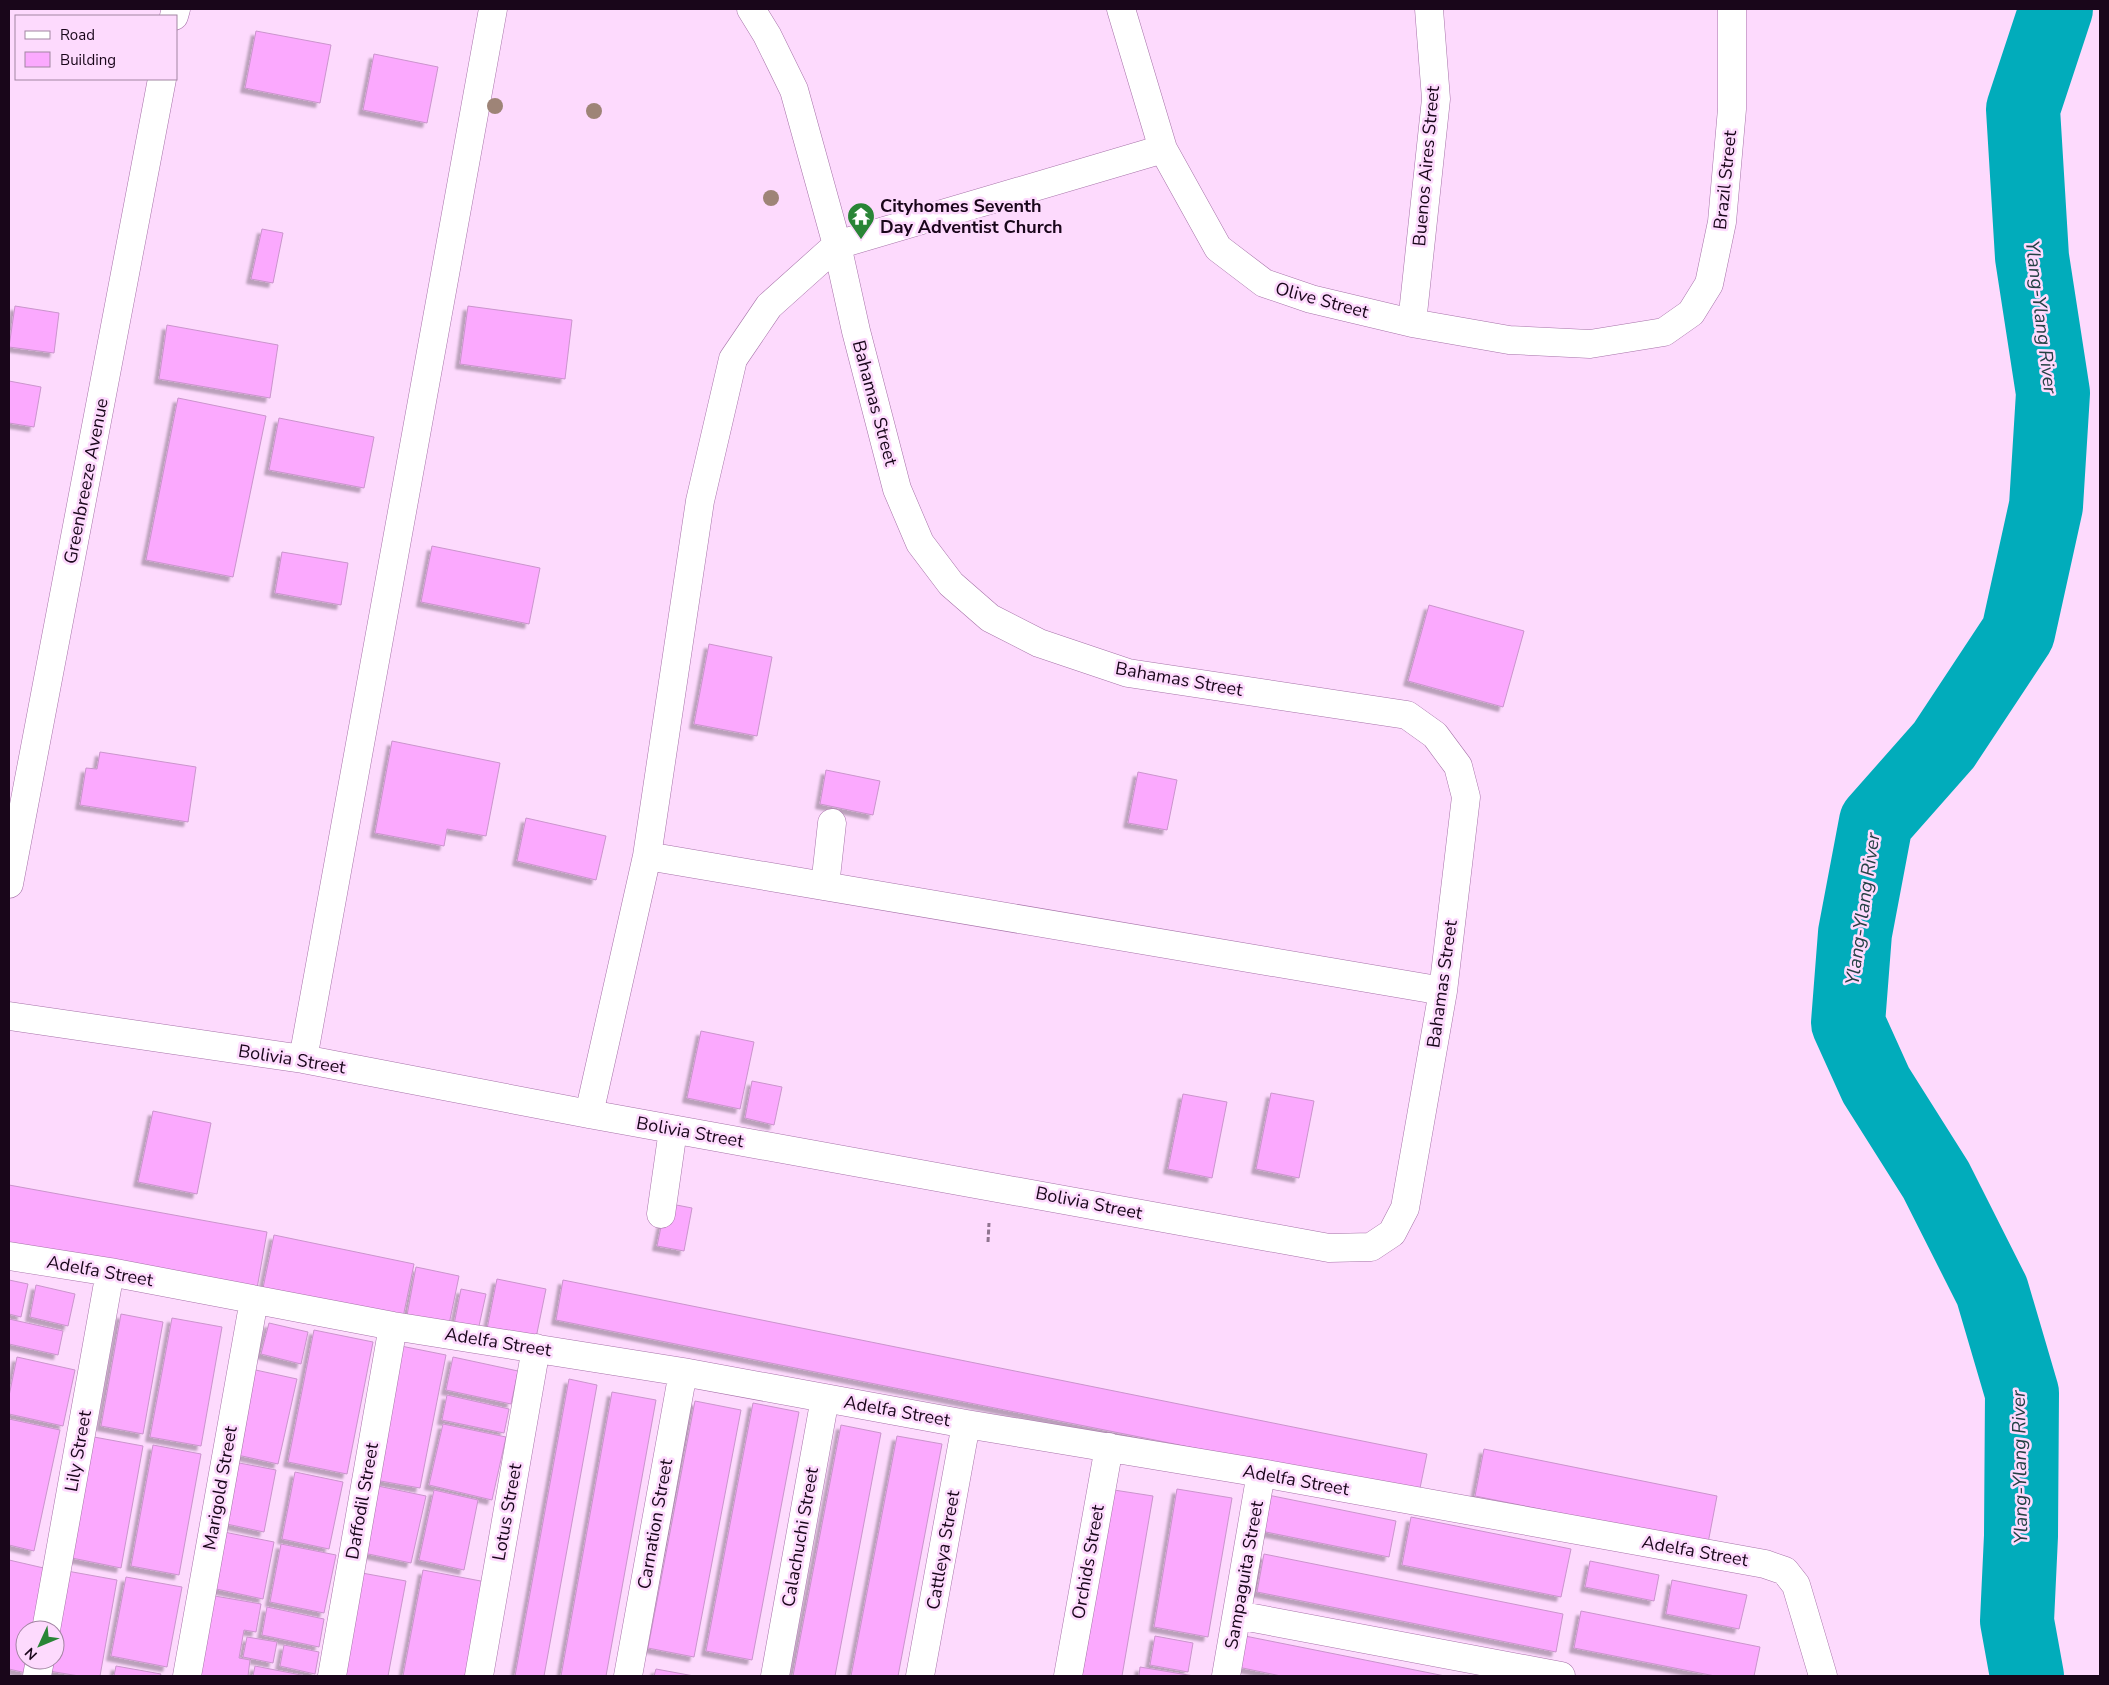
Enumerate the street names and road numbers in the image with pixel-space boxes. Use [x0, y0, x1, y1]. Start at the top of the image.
street label: Buenos Aires Street [1407, 84, 1445, 247]
street label: Brazil Street [1708, 129, 1742, 231]
street label: Olive Street [1273, 276, 1372, 324]
street label: Bahamas Street [847, 338, 903, 469]
street label: Greenbreeze Avenue [58, 396, 114, 566]
street label: Bahamas Street [1113, 656, 1245, 702]
street label: Bahamas Street [1421, 918, 1463, 1049]
street label: Bolivia Street [237, 1039, 348, 1079]
street label: Bolivia Street [635, 1111, 746, 1153]
street label: Bolivia Street [1034, 1181, 1145, 1225]
street label: Adelfa Street [45, 1250, 156, 1292]
street label: Adelfa Street [443, 1322, 554, 1362]
street label: Adelfa Street [842, 1390, 953, 1432]
street label: Lily Street [59, 1408, 97, 1493]
street label: Marigold Street [197, 1423, 243, 1552]
street label: Daffodil Street [340, 1440, 384, 1561]
street label: Carnation Street [632, 1456, 678, 1591]
street label: Adelfa Street [1241, 1459, 1352, 1501]
street label: Lotus Street [487, 1461, 527, 1563]
street label: Calachuchi Street [776, 1465, 824, 1609]
street label: Cattleya Street [921, 1488, 965, 1612]
street label: Sampaguita Street [1219, 1498, 1269, 1651]
street label: Orchids Street [1066, 1502, 1110, 1621]
street label: Adelfa Street [1640, 1530, 1751, 1572]

